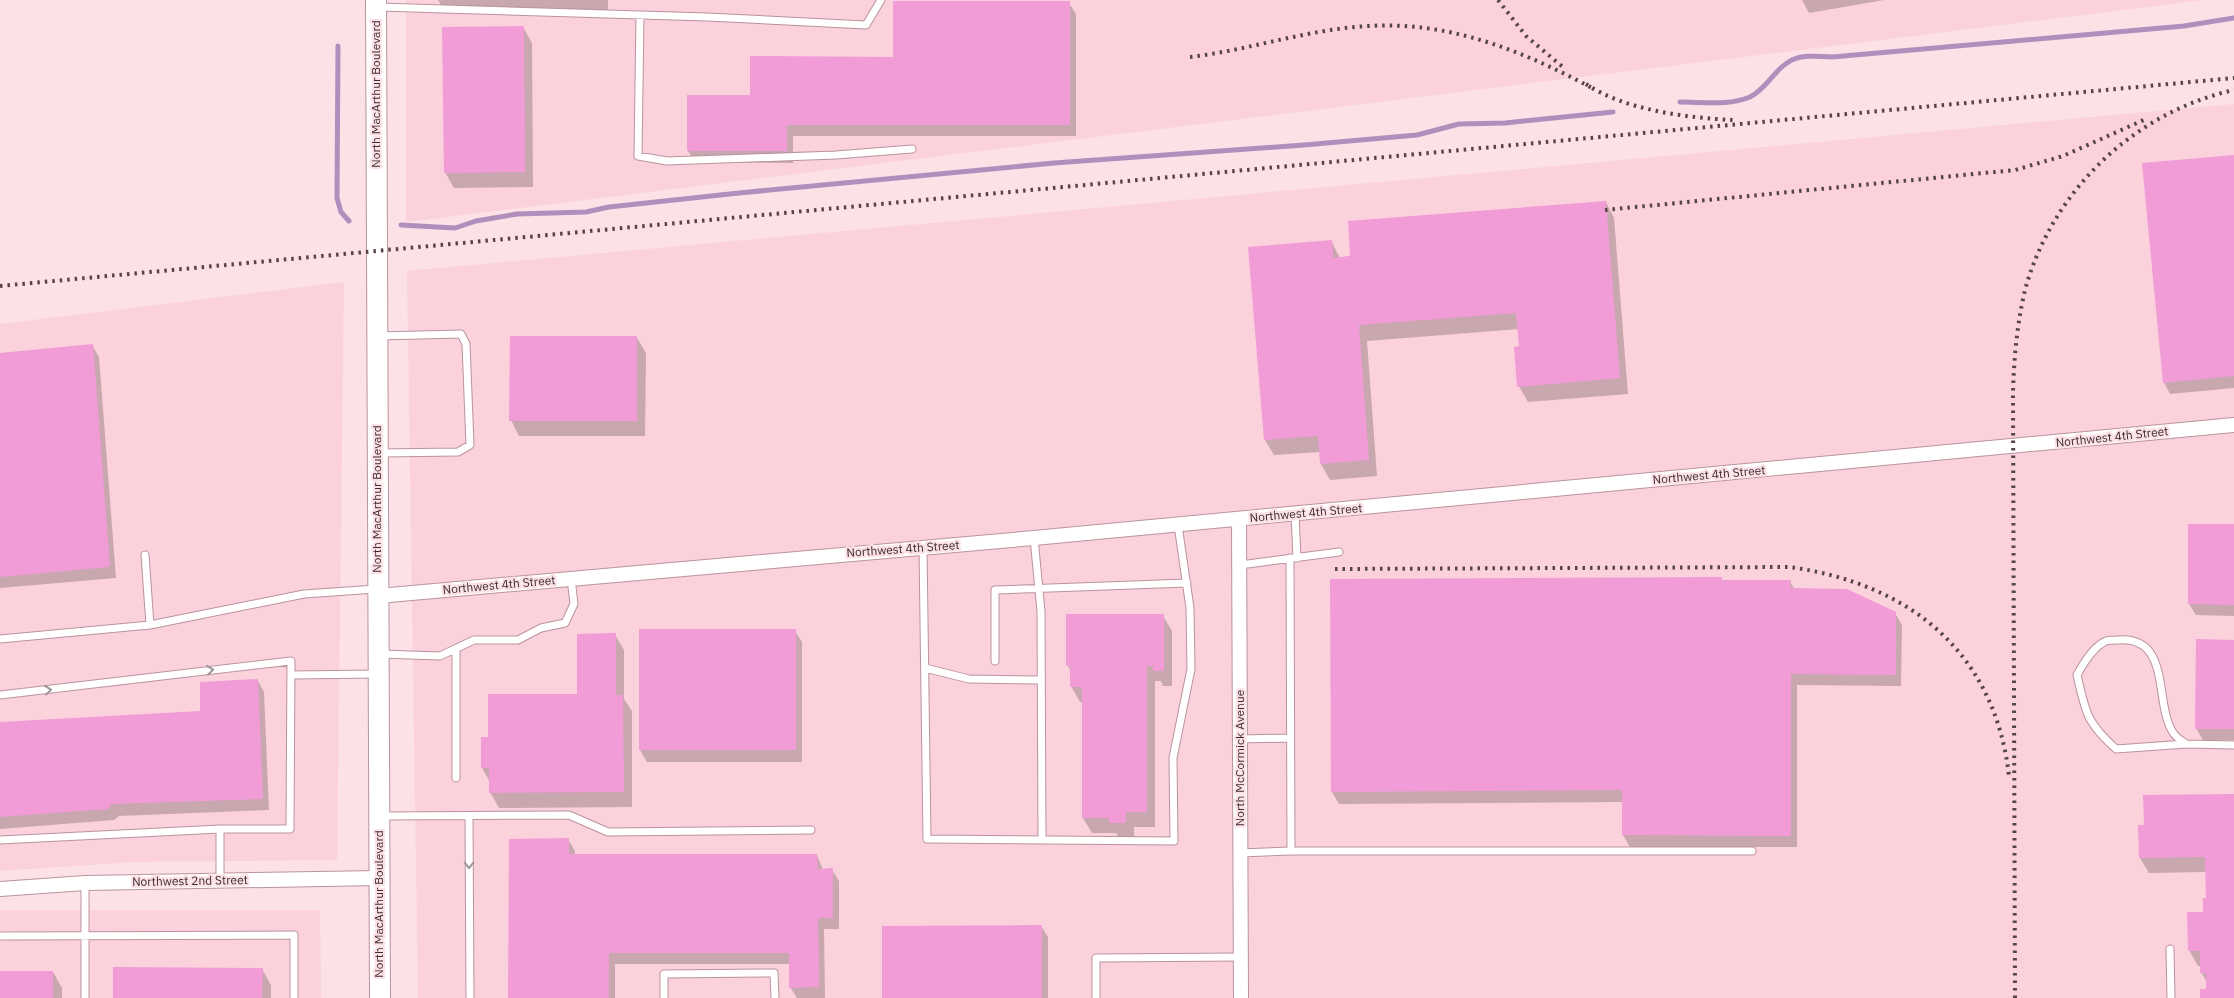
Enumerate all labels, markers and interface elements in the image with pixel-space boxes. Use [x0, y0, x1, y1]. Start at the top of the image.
street label: North MacArthur Boulevard [368, 20, 383, 168]
street label: Northwest 4th Street [2055, 423, 2169, 450]
street label: North MacArthur Boulevard [369, 425, 384, 573]
street label: Northwest 4th Street [1652, 462, 1766, 487]
street label: Northwest 4th Street [1249, 500, 1363, 525]
street label: Northwest 4th Street [846, 537, 960, 560]
street label: Northwest 4th Street [442, 572, 556, 597]
one-way arrow [206, 665, 214, 676]
one-way arrow [44, 685, 53, 695]
street label: North McCormick Avenue [1232, 689, 1247, 826]
street label: North MacArthur Boulevard [371, 830, 386, 978]
one-way arrow [464, 861, 474, 869]
street label: Northwest 2nd Street [132, 872, 248, 889]

